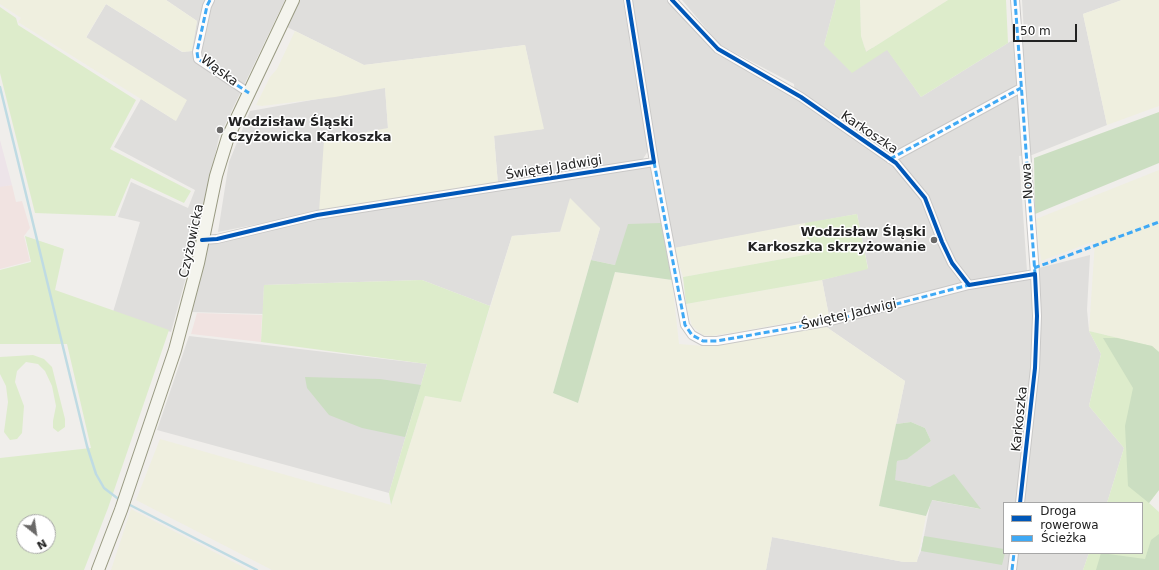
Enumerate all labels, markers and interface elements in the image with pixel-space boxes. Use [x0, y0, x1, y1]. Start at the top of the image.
scale bar [1015, 16, 1079, 42]
text: 50 m [1020, 24, 1051, 38]
street label: Wąska [197, 52, 241, 90]
street label: Karkoszka [837, 108, 901, 158]
place label: Wodzisław Śląski Czyżowicka Karkoszka [228, 115, 391, 146]
marker: Wodzisław Śląski Czyżowicka Karkoszka [215, 125, 225, 135]
street label: Świętej Jadwigi [505, 153, 603, 183]
street label: Nowa [1019, 162, 1037, 200]
street label: Czyżowicka [177, 203, 207, 279]
place label: Wodzisław Śląski Karkoszka skrzyżowanie [748, 225, 926, 256]
marker: Wodzisław Śląski Karkoszka skrzyżowanie [929, 235, 939, 245]
street label: Świętej Jadwigi [800, 296, 898, 334]
street label: Karkoszka [1009, 386, 1031, 452]
legend [1003, 502, 1143, 554]
text: Droga rowerowa [1040, 504, 1099, 532]
north arrow [16, 514, 56, 554]
text: Ścieżka [1041, 531, 1086, 545]
text: N [35, 536, 49, 552]

